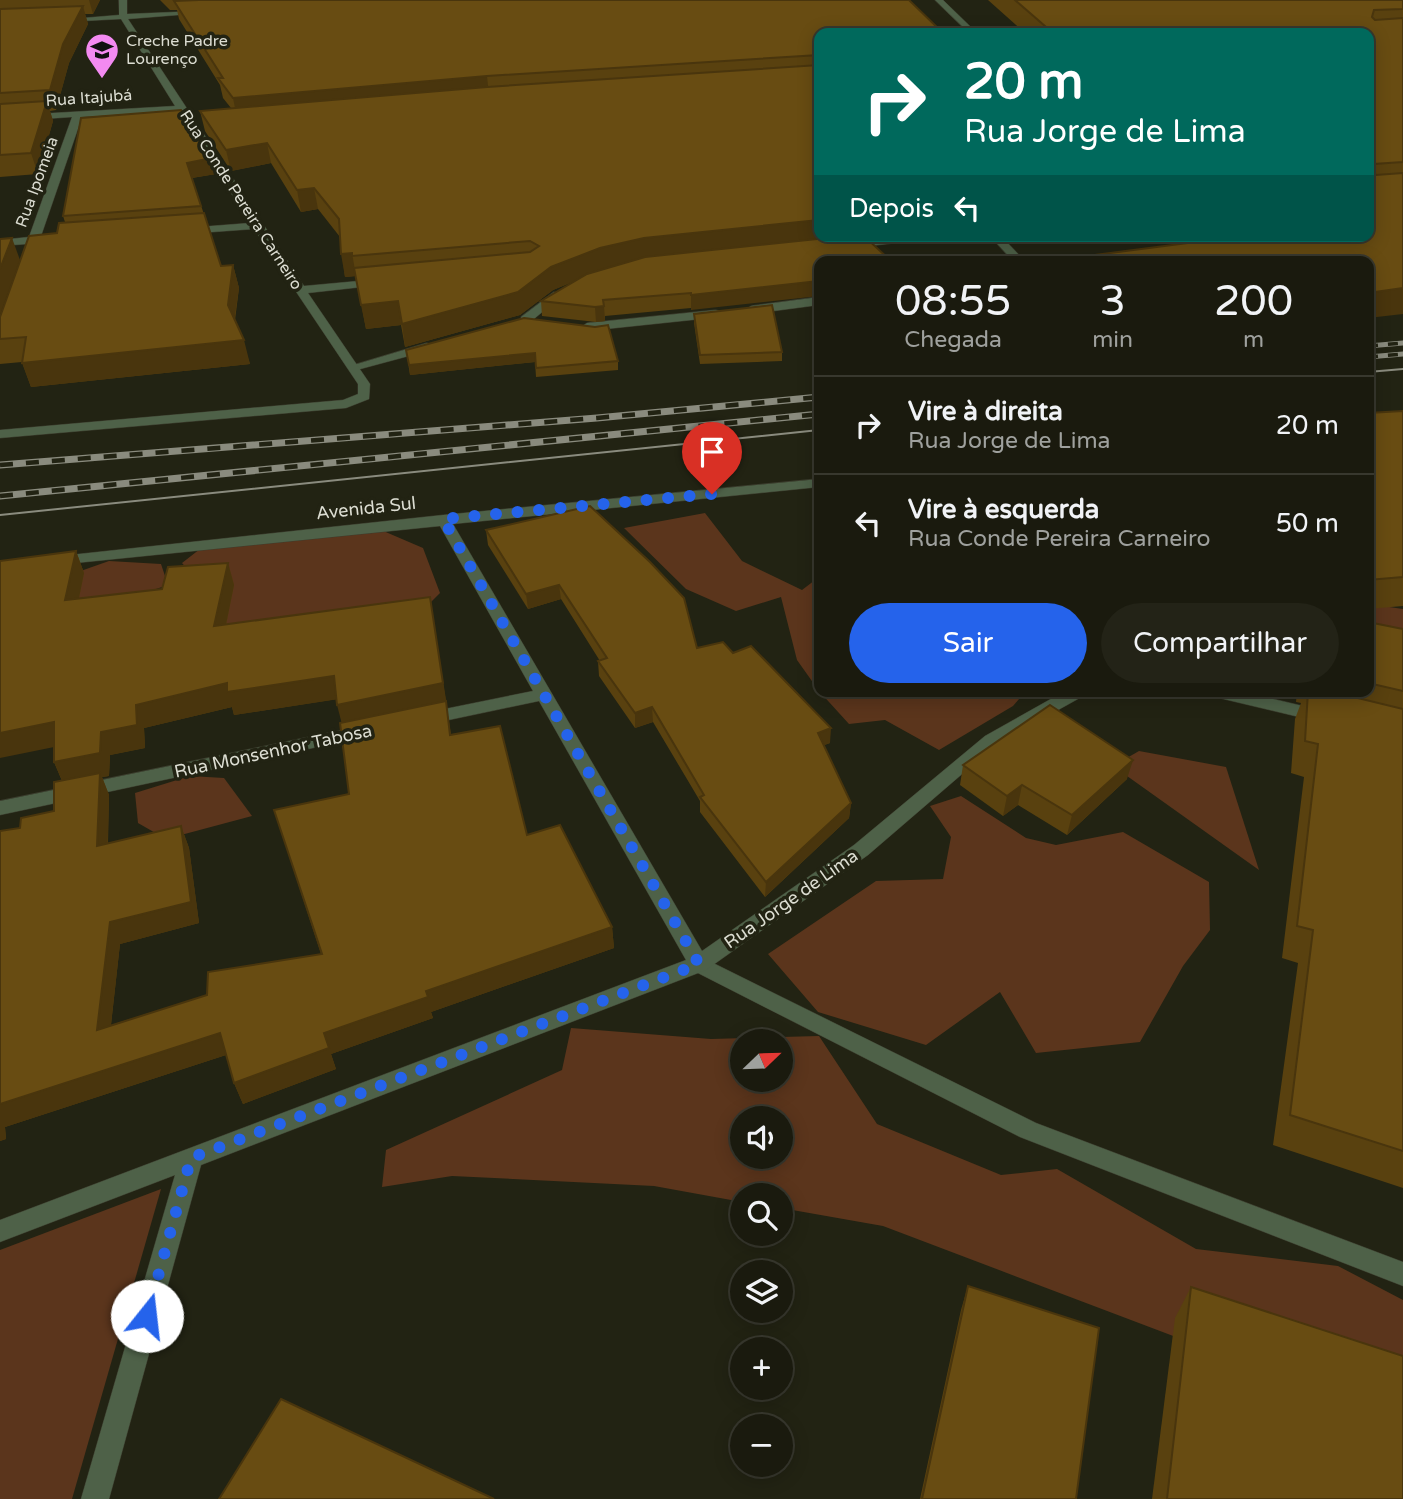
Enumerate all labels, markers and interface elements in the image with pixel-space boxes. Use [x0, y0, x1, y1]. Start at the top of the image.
school or university icon: Creche Padre Lourenço [83, 31, 121, 80]
place label: Creche Padre Lourenço [126, 31, 228, 69]
text: 20 m [964, 53, 1083, 112]
icon: right [849, 56, 940, 147]
street label: Rua Itajubá [45, 85, 133, 111]
street label: Rua Conde Pereira Carneiro [175, 106, 307, 294]
text: Rua Jorge de Lima [964, 113, 1246, 151]
street label: Rua Ipomeia [11, 134, 63, 230]
icon: left [948, 189, 986, 227]
text: Depois [849, 193, 934, 224]
text: 08:55 [895, 276, 1011, 327]
text: 3 [1099, 276, 1126, 327]
text: 200 [1214, 276, 1293, 327]
text: Chegada [904, 326, 1002, 354]
text: min [1092, 326, 1133, 354]
text: m [1243, 326, 1264, 354]
text: Vire à direita [908, 396, 1063, 427]
icon: right [849, 406, 887, 444]
text: 20 m [1276, 410, 1339, 441]
pin [682, 422, 742, 494]
text: Rua Jorge de Lima [908, 427, 1111, 455]
icon: arrive [693, 433, 731, 471]
street label: Avenida Sul [315, 492, 417, 524]
text: Vire à esquerda [908, 494, 1099, 525]
icon: left [849, 504, 887, 542]
text: 50 m [1276, 508, 1339, 539]
text: Rua Conde Pereira Carneiro [908, 525, 1210, 553]
button: Sair [849, 603, 1087, 683]
button: Compartilhar [1101, 603, 1339, 683]
street label: Rua Monsenhor Tabosa [172, 719, 374, 783]
street label: Rua Jorge de Lima [720, 845, 862, 953]
north arrow [730, 1029, 793, 1092]
map controls [730, 1029, 793, 1477]
button: sound [730, 1106, 793, 1169]
button: search [730, 1183, 793, 1246]
button: layers [730, 1260, 793, 1323]
position arrow [110, 1279, 184, 1353]
button: + [730, 1337, 793, 1400]
button: − [730, 1414, 793, 1477]

